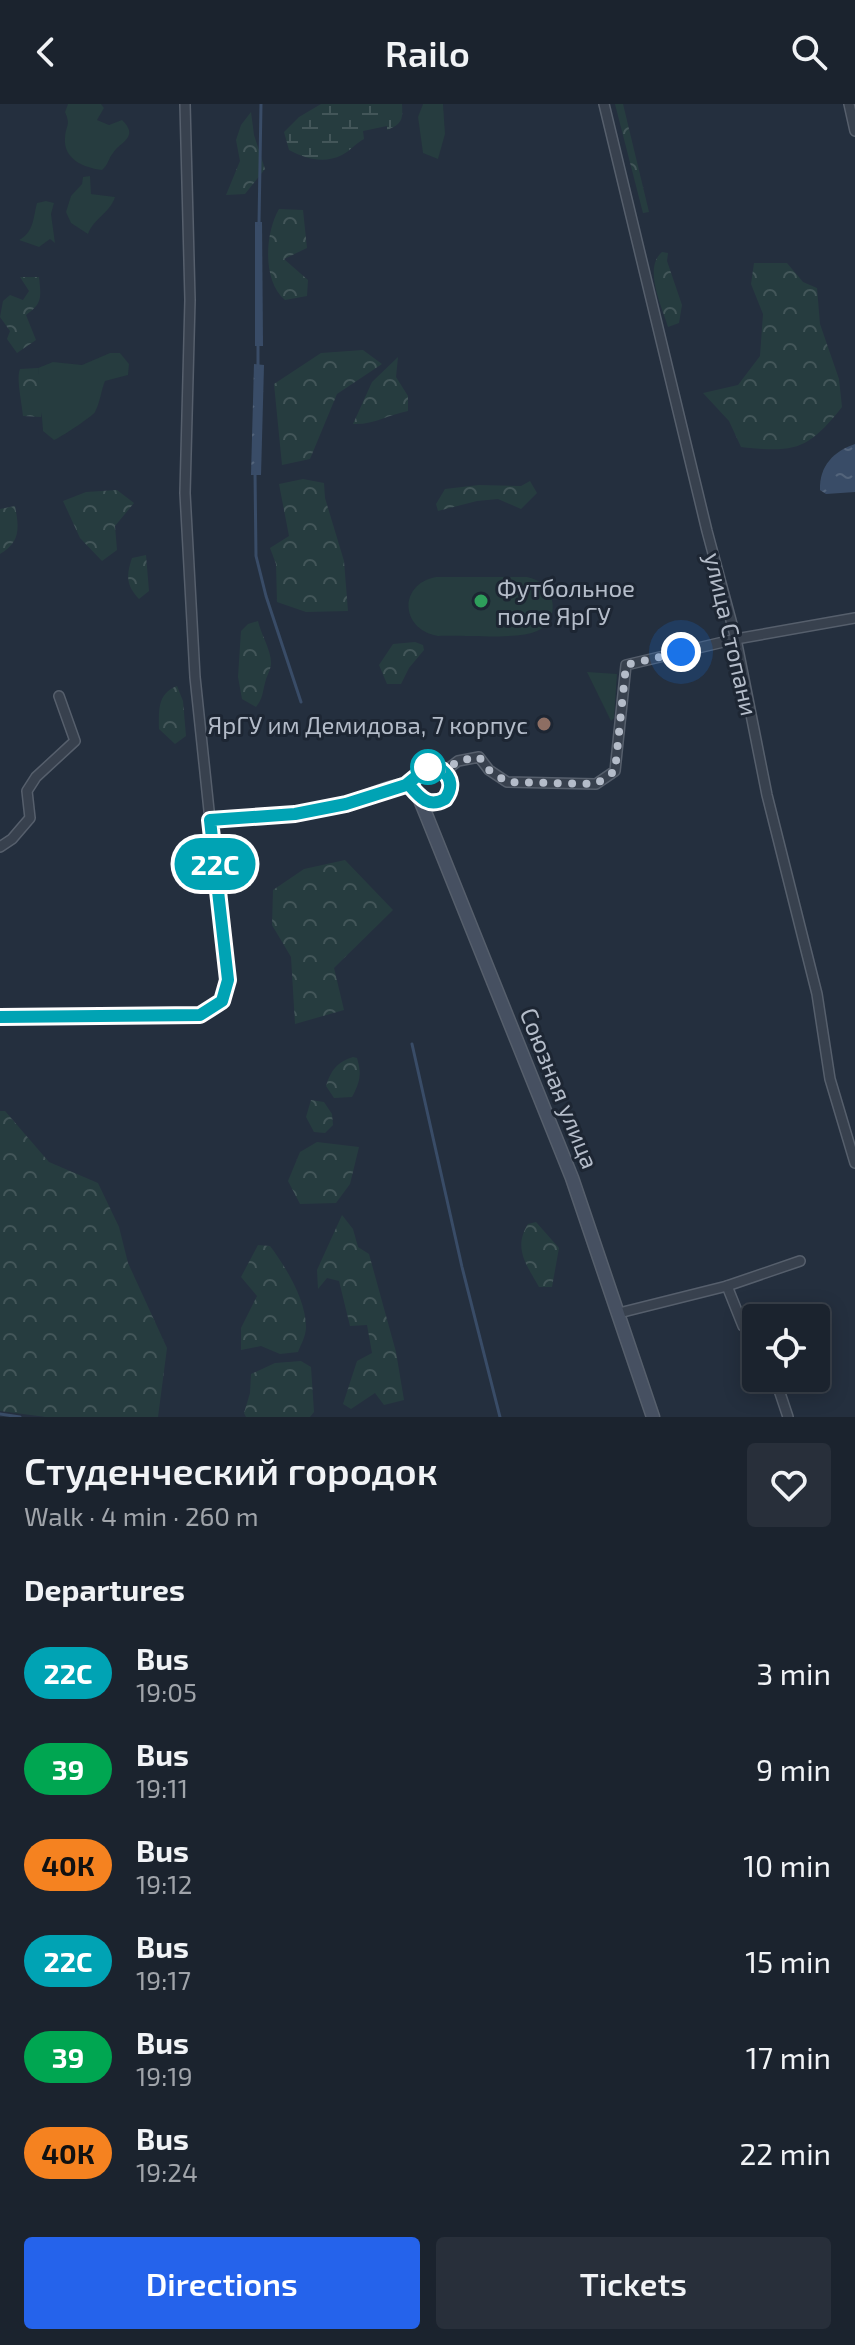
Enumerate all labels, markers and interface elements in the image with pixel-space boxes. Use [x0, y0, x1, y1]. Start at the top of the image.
icon: back [24, 30, 68, 74]
icon: search [787, 30, 831, 74]
text: Railo [385, 31, 470, 74]
street label: улица Стопани [698, 550, 765, 719]
place label: Футбольное поле ЯрГУ [497, 573, 635, 630]
marker: Футбольное поле ЯрГУ [472, 592, 490, 610]
your location [661, 632, 701, 672]
place label: ЯрГУ им Демидова, 7 корпус [208, 710, 528, 740]
marker: ЯрГУ им Демидова, 7 корпус [535, 715, 553, 733]
unlabelled marker [411, 750, 445, 784]
line badge: 22С [169, 838, 261, 890]
text: 22С [190, 847, 240, 881]
street label: Союзная улица [514, 1003, 605, 1173]
map controls [742, 1304, 830, 1392]
button: locate [742, 1304, 830, 1392]
button: heart [747, 1443, 831, 1527]
text: Студенческий городок [24, 1447, 438, 1493]
text: Walk · 4 min · 260 m [24, 1500, 259, 1531]
text: Departures [24, 1571, 185, 1607]
text: Bus [136, 1640, 189, 1676]
text: 3 min [756, 1655, 831, 1691]
text: 22С [43, 1656, 93, 1690]
text: 19:05 [136, 1676, 197, 1707]
text: Bus [136, 1736, 189, 1772]
text: 9 min [756, 1751, 831, 1787]
text: 39 [52, 1752, 84, 1786]
text: 19:11 [136, 1772, 188, 1803]
text: Bus [136, 1832, 189, 1868]
text: 10 min [743, 1847, 831, 1883]
text: 40К [41, 1848, 95, 1882]
text: 19:12 [136, 1868, 192, 1899]
text: Bus [136, 1928, 189, 1964]
text: 15 min [745, 1943, 831, 1979]
text: 22С [43, 1944, 93, 1978]
text: 19:17 [136, 1964, 191, 1995]
text: Bus [136, 2024, 189, 2060]
text: 17 min [746, 2039, 831, 2075]
text: 39 [52, 2040, 84, 2074]
text: 19:19 [136, 2060, 193, 2091]
text: Bus [136, 2120, 189, 2156]
text: 22 min [739, 2135, 831, 2171]
text: 40К [41, 2136, 95, 2170]
text: 19:24 [136, 2156, 198, 2187]
button: Directions [24, 2237, 420, 2329]
button: Tickets [436, 2237, 831, 2329]

